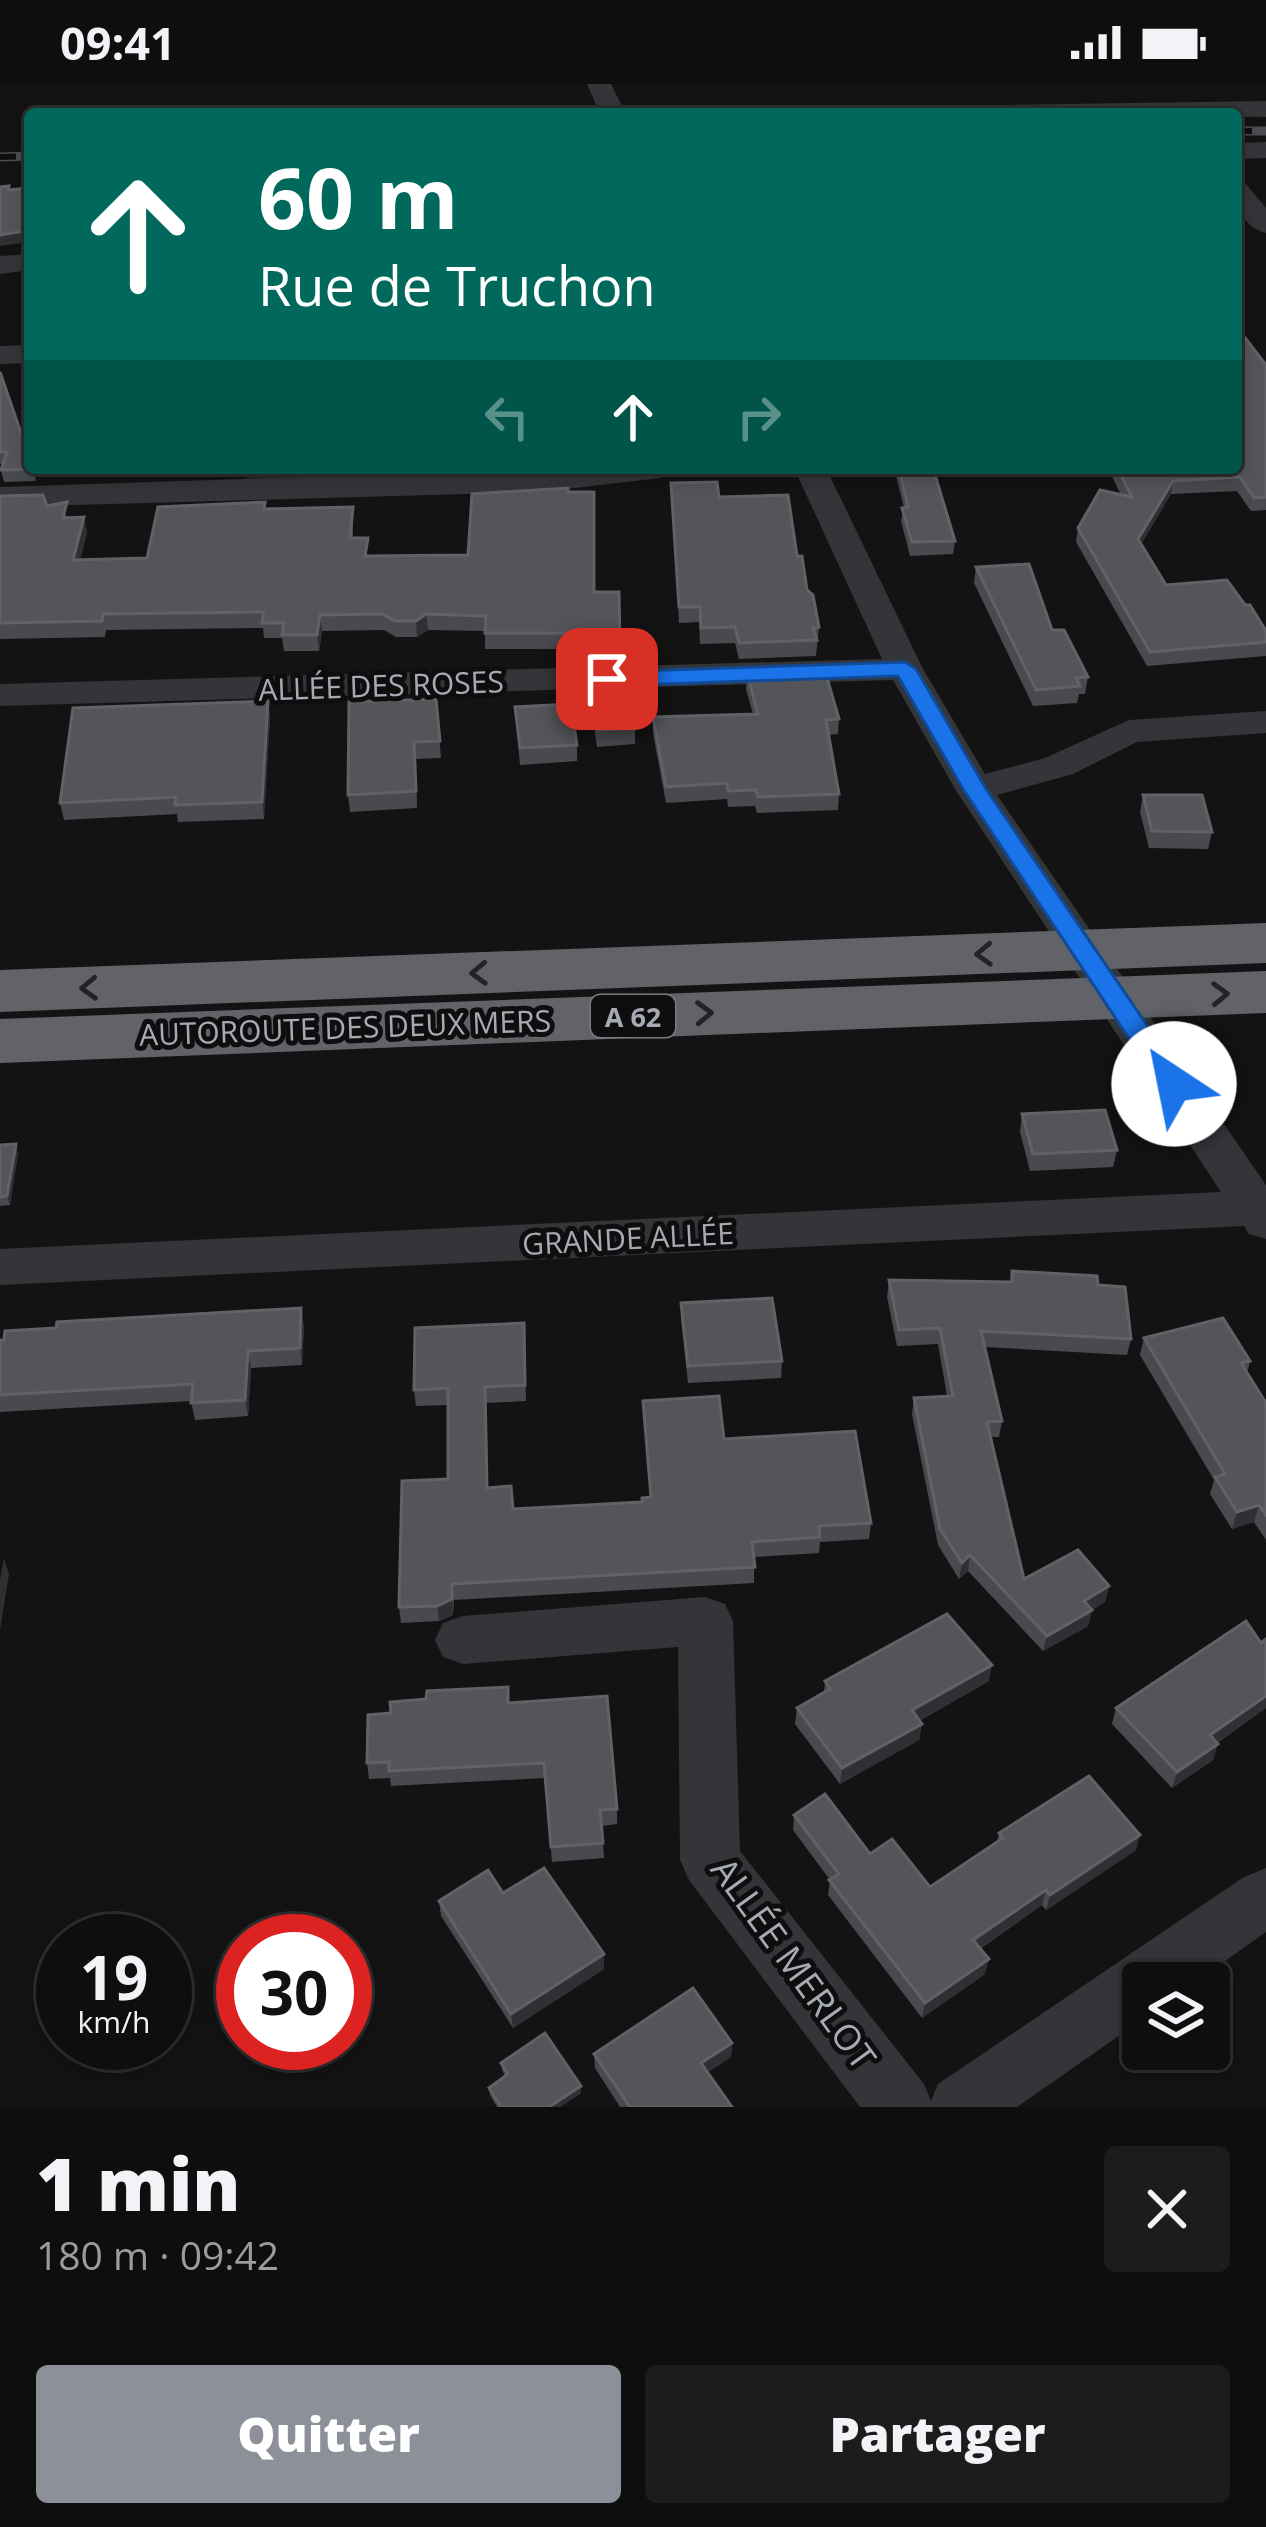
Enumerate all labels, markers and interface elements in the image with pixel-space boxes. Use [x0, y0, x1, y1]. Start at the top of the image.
text: 09:41 [60, 12, 176, 73]
text: 60 m [258, 139, 458, 254]
icon: ahead [60, 156, 216, 312]
text: Rue de Truchon [258, 248, 656, 322]
icon: left [474, 384, 540, 450]
icon: ahead [600, 384, 666, 450]
icon: right [726, 384, 792, 450]
pin [556, 628, 658, 730]
icon: arrive [574, 646, 640, 712]
street label: ALLÉE DES ROSES [258, 660, 504, 710]
one-way arrow [974, 941, 993, 967]
one-way arrow [469, 960, 488, 986]
one-way arrow [79, 975, 98, 1001]
one-way arrow [1211, 981, 1230, 1007]
road number: A 62 [591, 995, 675, 1037]
street label: AUTOROUTE DES DEUX MERS [138, 999, 552, 1055]
one-way arrow [695, 1001, 714, 1027]
position arrow [1111, 1021, 1237, 1147]
street label: GRANDE ALLÉE [521, 1212, 735, 1264]
street label: ALLÉE MERLOT [700, 1847, 888, 2079]
speed limit sign: 30 [216, 1914, 372, 2070]
text: 19 [80, 1936, 148, 2018]
map controls [1122, 1962, 1230, 2070]
button: layers [1122, 1962, 1230, 2070]
text: km/h [78, 2001, 150, 2042]
text: 1 min [36, 2134, 241, 2232]
button: close [1104, 2146, 1230, 2272]
text: 180 m · 09:42 [36, 2228, 279, 2281]
button: Quitter [36, 2365, 621, 2503]
button: Partager [645, 2365, 1230, 2503]

